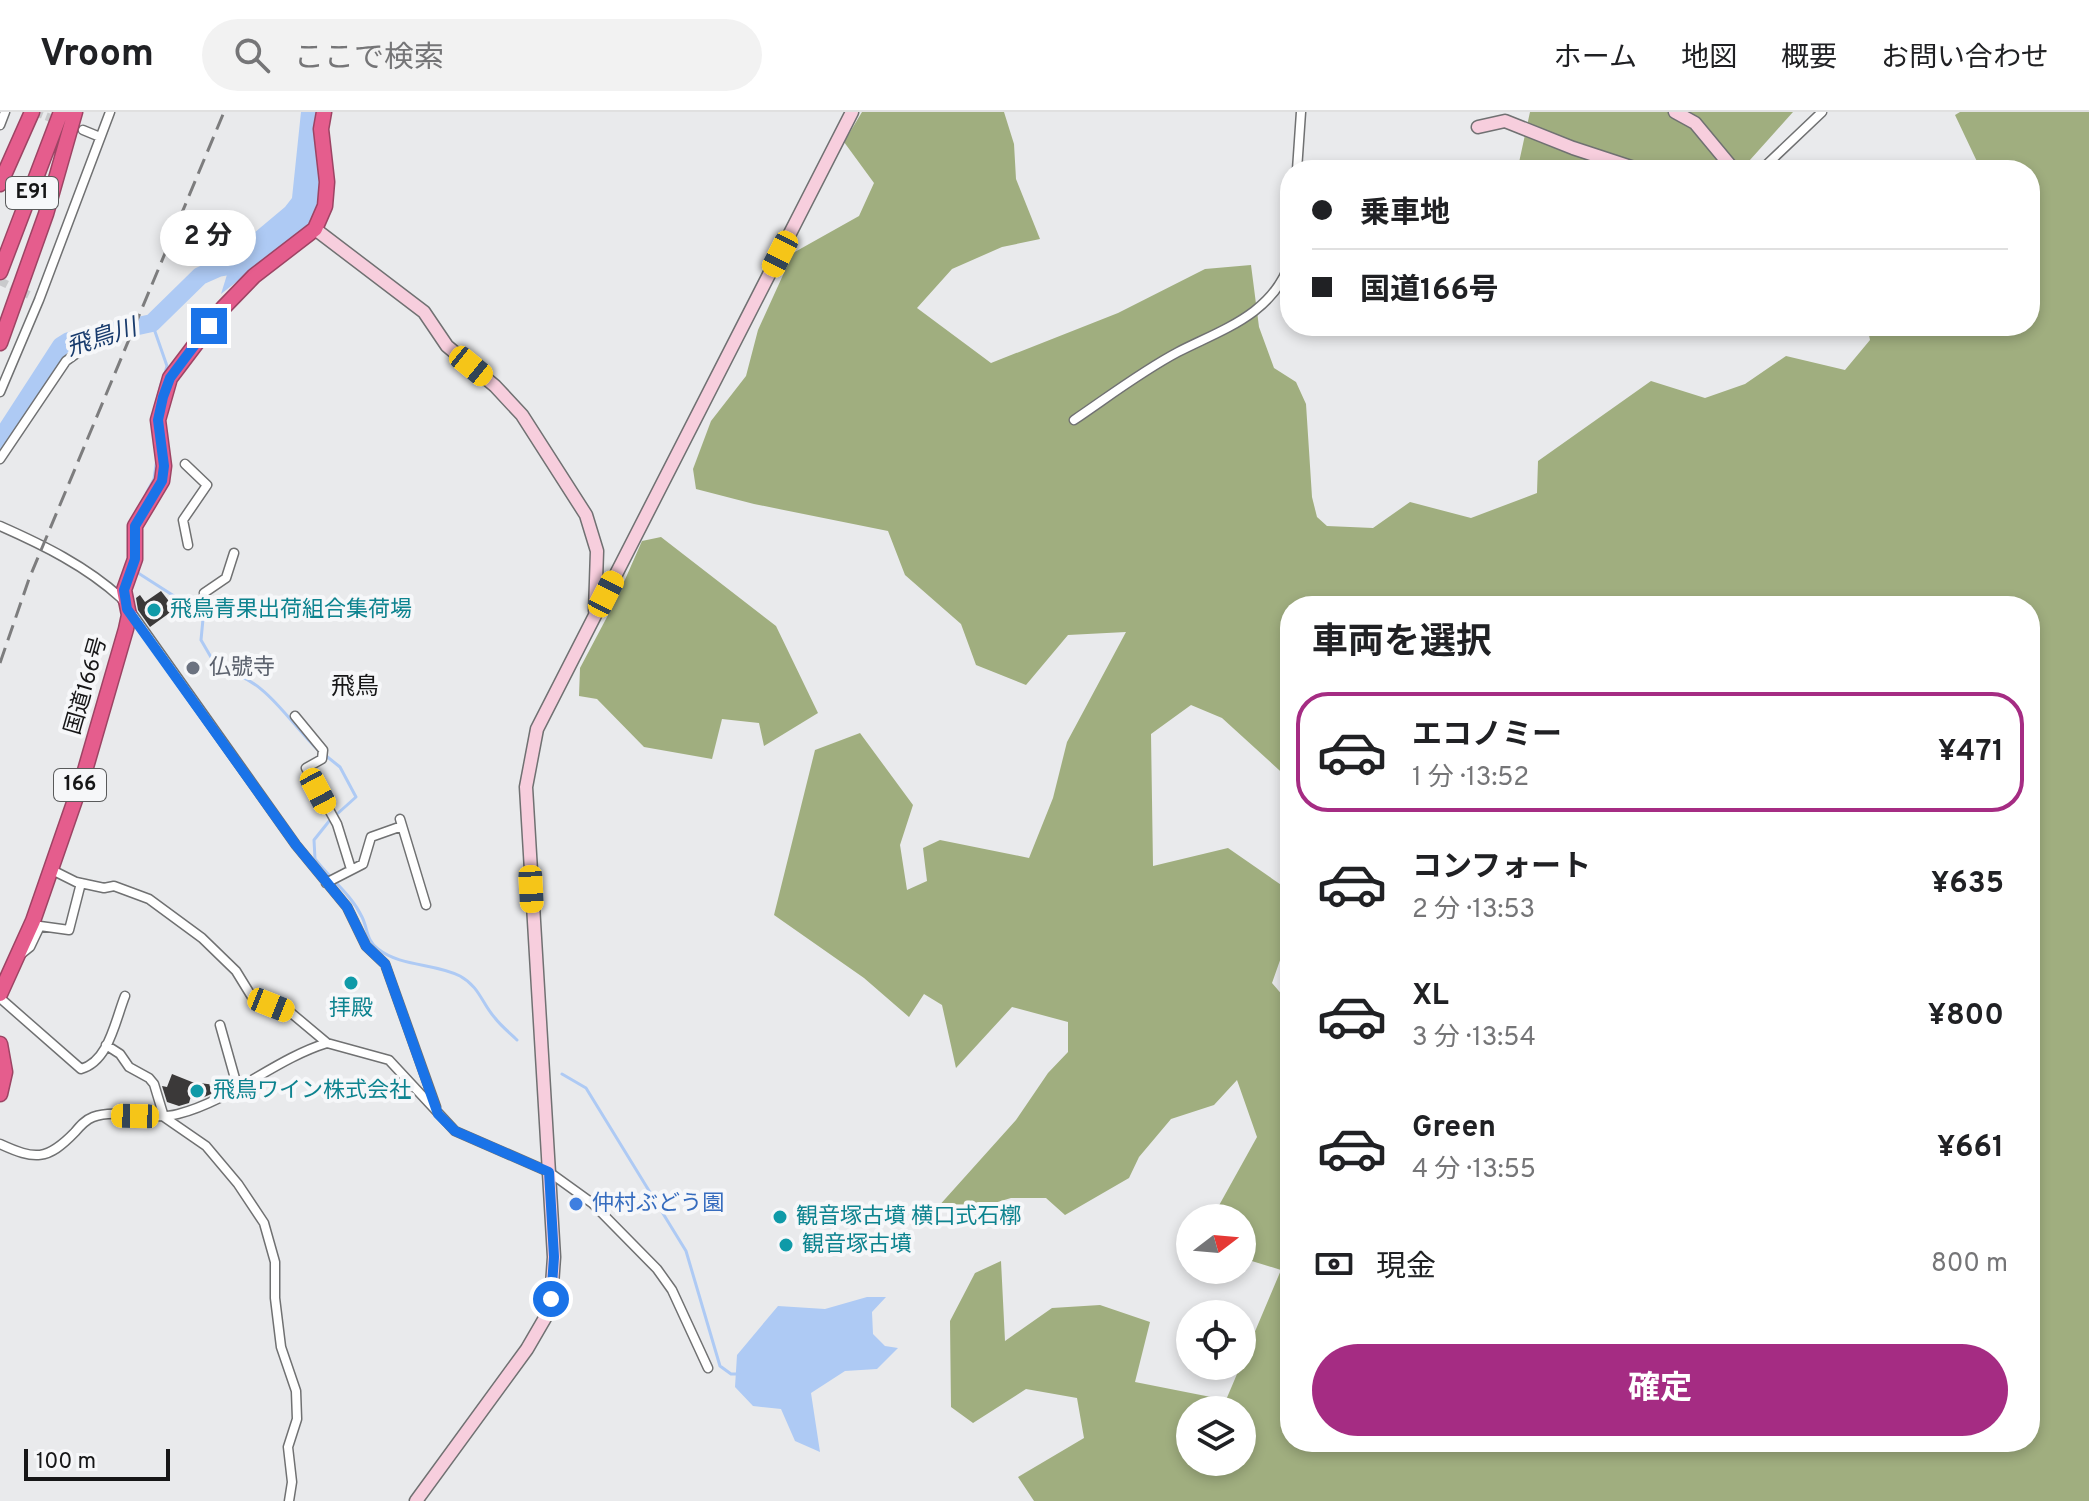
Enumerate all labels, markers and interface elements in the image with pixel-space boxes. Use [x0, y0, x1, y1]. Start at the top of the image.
search box [202, 19, 762, 91]
text: Vroom [40, 31, 154, 80]
icon: search [230, 33, 274, 77]
text: ここで検索 [294, 41, 444, 78]
text: ホーム [1554, 41, 1637, 77]
text: 地図 [1681, 41, 1737, 77]
text: 概要 [1781, 41, 1837, 77]
text: お問い合わせ [1881, 41, 2049, 77]
road number: E91 [6, 177, 58, 209]
text: 乗車地 [1360, 196, 1450, 233]
callout: 2 分 [161, 210, 257, 266]
text: 2 分 [184, 221, 232, 254]
car [758, 227, 802, 281]
text: 国道166号 [1360, 273, 1499, 310]
route end [191, 308, 227, 344]
water label: 飛鳥川 [63, 313, 144, 364]
car [445, 342, 497, 390]
car [584, 567, 628, 621]
place label: 飛鳥青果出荷組合集荷場 [170, 597, 412, 624]
marker: 飛鳥青果出荷組合集荷場 [145, 601, 163, 619]
text: 車両を選択 [1312, 621, 1492, 667]
street label: 国道166号 [60, 634, 114, 738]
place label: 仏號寺 [209, 655, 275, 682]
marker: 仏號寺 [184, 659, 202, 677]
district label: 飛鳥 [331, 673, 379, 703]
icon: car [1316, 716, 1388, 788]
text: エコノミー [1412, 718, 1562, 755]
text: ¥471 [1938, 734, 2004, 771]
text: 1 分 · 13:52 [1412, 762, 1529, 795]
car [296, 764, 340, 818]
road number: 166 [54, 769, 106, 801]
icon: car [1316, 848, 1388, 920]
text: コンフォート [1412, 850, 1591, 887]
car [518, 864, 544, 914]
text: ¥635 [1931, 866, 2004, 903]
text: 2 分 · 13:53 [1412, 894, 1535, 927]
marker: 拝殿 [342, 974, 360, 992]
text: XL [1412, 978, 1449, 1015]
icon: car [1316, 980, 1388, 1052]
car [244, 985, 298, 1025]
place label: 拝殿 [329, 996, 373, 1023]
text: ¥800 [1928, 998, 2004, 1035]
text: 3 分 · 13:54 [1412, 1022, 1536, 1055]
place label: 飛鳥ワイン株式会社 [213, 1078, 411, 1105]
marker: 飛鳥ワイン株式会社 [188, 1082, 206, 1100]
car [111, 1104, 159, 1128]
text: Green [1412, 1110, 1496, 1147]
icon: car [1316, 1112, 1388, 1184]
text: ¥661 [1937, 1130, 2004, 1167]
text: 4 分 · 13:55 [1412, 1154, 1536, 1187]
place label: 仲村ぶどう園 [592, 1191, 724, 1218]
marker: 仲村ぶどう園 [567, 1195, 585, 1213]
place label: 観音塚古墳 横口式石槨 [796, 1204, 1021, 1231]
north arrow [1176, 1204, 1256, 1284]
map controls [1176, 1204, 1256, 1476]
marker: 観音塚古墳 横口式石槨 [771, 1208, 789, 1226]
place label: 観音塚古墳 [802, 1232, 912, 1259]
marker: 観音塚古墳 [777, 1236, 795, 1254]
icon: cash [1312, 1242, 1356, 1286]
text: 800 m [1931, 1248, 2008, 1281]
text: 現金 [1376, 1250, 1436, 1287]
route start [533, 1281, 569, 1317]
button: locate [1176, 1300, 1256, 1380]
button: 確定 [1312, 1344, 2008, 1436]
button: layers [1176, 1396, 1256, 1476]
scale bar [24, 1445, 170, 1481]
text: 100 m [36, 1449, 96, 1476]

